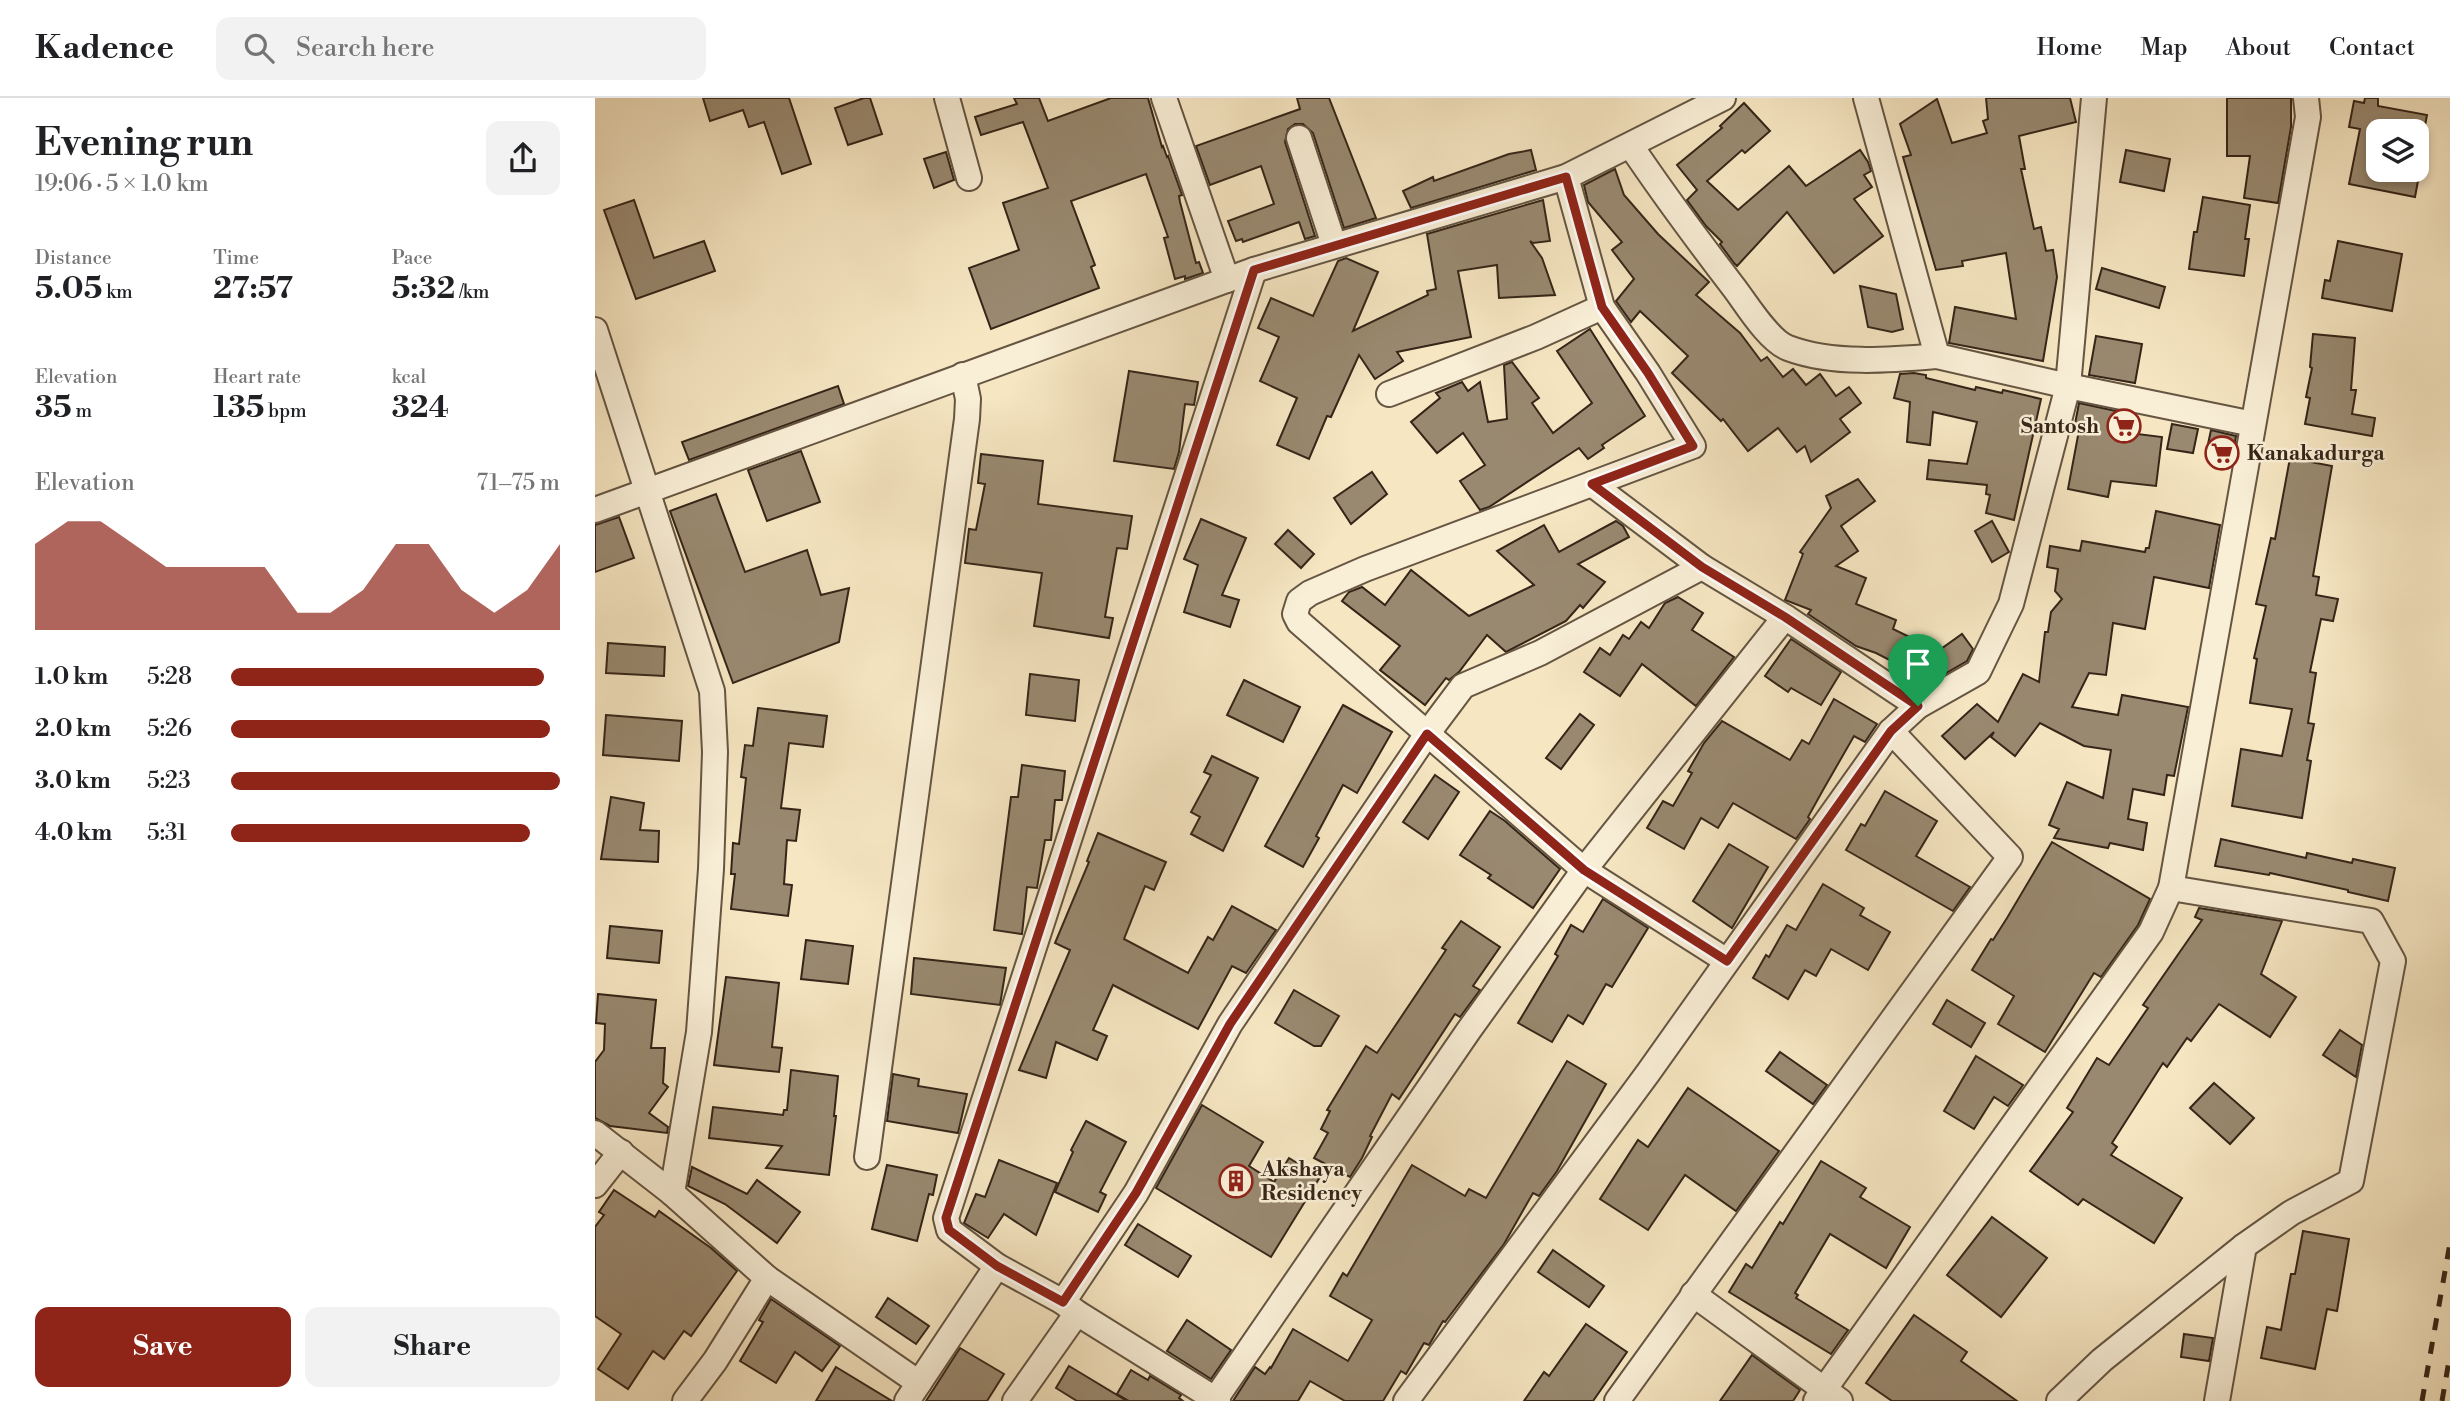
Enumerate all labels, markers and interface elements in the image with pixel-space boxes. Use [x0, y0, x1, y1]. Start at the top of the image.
search box [216, 17, 706, 80]
text: Kadence [35, 28, 174, 69]
icon: search [240, 29, 278, 67]
text: Search here [296, 32, 435, 64]
text: Home [2037, 33, 2102, 63]
text: Map [2140, 33, 2188, 63]
text: About [2226, 33, 2291, 63]
text: Contact [2329, 33, 2415, 63]
map controls [2366, 119, 2429, 182]
button: layers [2366, 119, 2429, 182]
text: Evening run [35, 120, 253, 167]
button: share [486, 121, 560, 195]
text: 19:06 · 5 × 1.0 km [35, 170, 209, 198]
text: Distance [35, 246, 112, 270]
text: Time [213, 246, 259, 270]
text: Pace [392, 246, 432, 270]
text: 5.05 [35, 270, 102, 308]
text: 27:57 [213, 270, 293, 308]
text: 5:32 [392, 270, 455, 308]
text: km [102, 280, 133, 304]
text: /km [455, 280, 489, 304]
text: Elevation [35, 365, 117, 389]
text: Heart rate [213, 365, 301, 389]
text: kcal [392, 365, 426, 389]
text: 35 [35, 389, 72, 427]
text: 135 [213, 389, 264, 427]
text: 324 [392, 389, 449, 427]
text: m [72, 399, 92, 423]
text: bpm [264, 399, 307, 423]
supermarket icon: Santosh [2105, 407, 2143, 445]
place label: Santosh [2021, 414, 2099, 440]
supermarket icon: Kanakadurga [2203, 434, 2241, 472]
place label: Kanakadurga [2247, 441, 2385, 467]
text: Elevation [35, 469, 135, 497]
text: 71–75 m [477, 469, 560, 497]
pin [1888, 634, 1948, 706]
icon: arrive [1899, 645, 1937, 683]
text: 1.0 km [35, 663, 108, 691]
text: 5:28 [147, 663, 192, 691]
text: 2.0 km [35, 715, 111, 743]
text: 5:26 [147, 715, 192, 743]
text: 3.0 km [35, 767, 111, 795]
text: 5:23 [147, 767, 191, 795]
text: 4.0 km [35, 819, 112, 847]
text: 5:31 [147, 819, 187, 847]
place label: Akshaya Residency [1260, 1157, 1363, 1207]
building icon: Akshaya Residency [1217, 1162, 1255, 1200]
button: Save [35, 1307, 291, 1387]
button: Share [305, 1307, 560, 1387]

